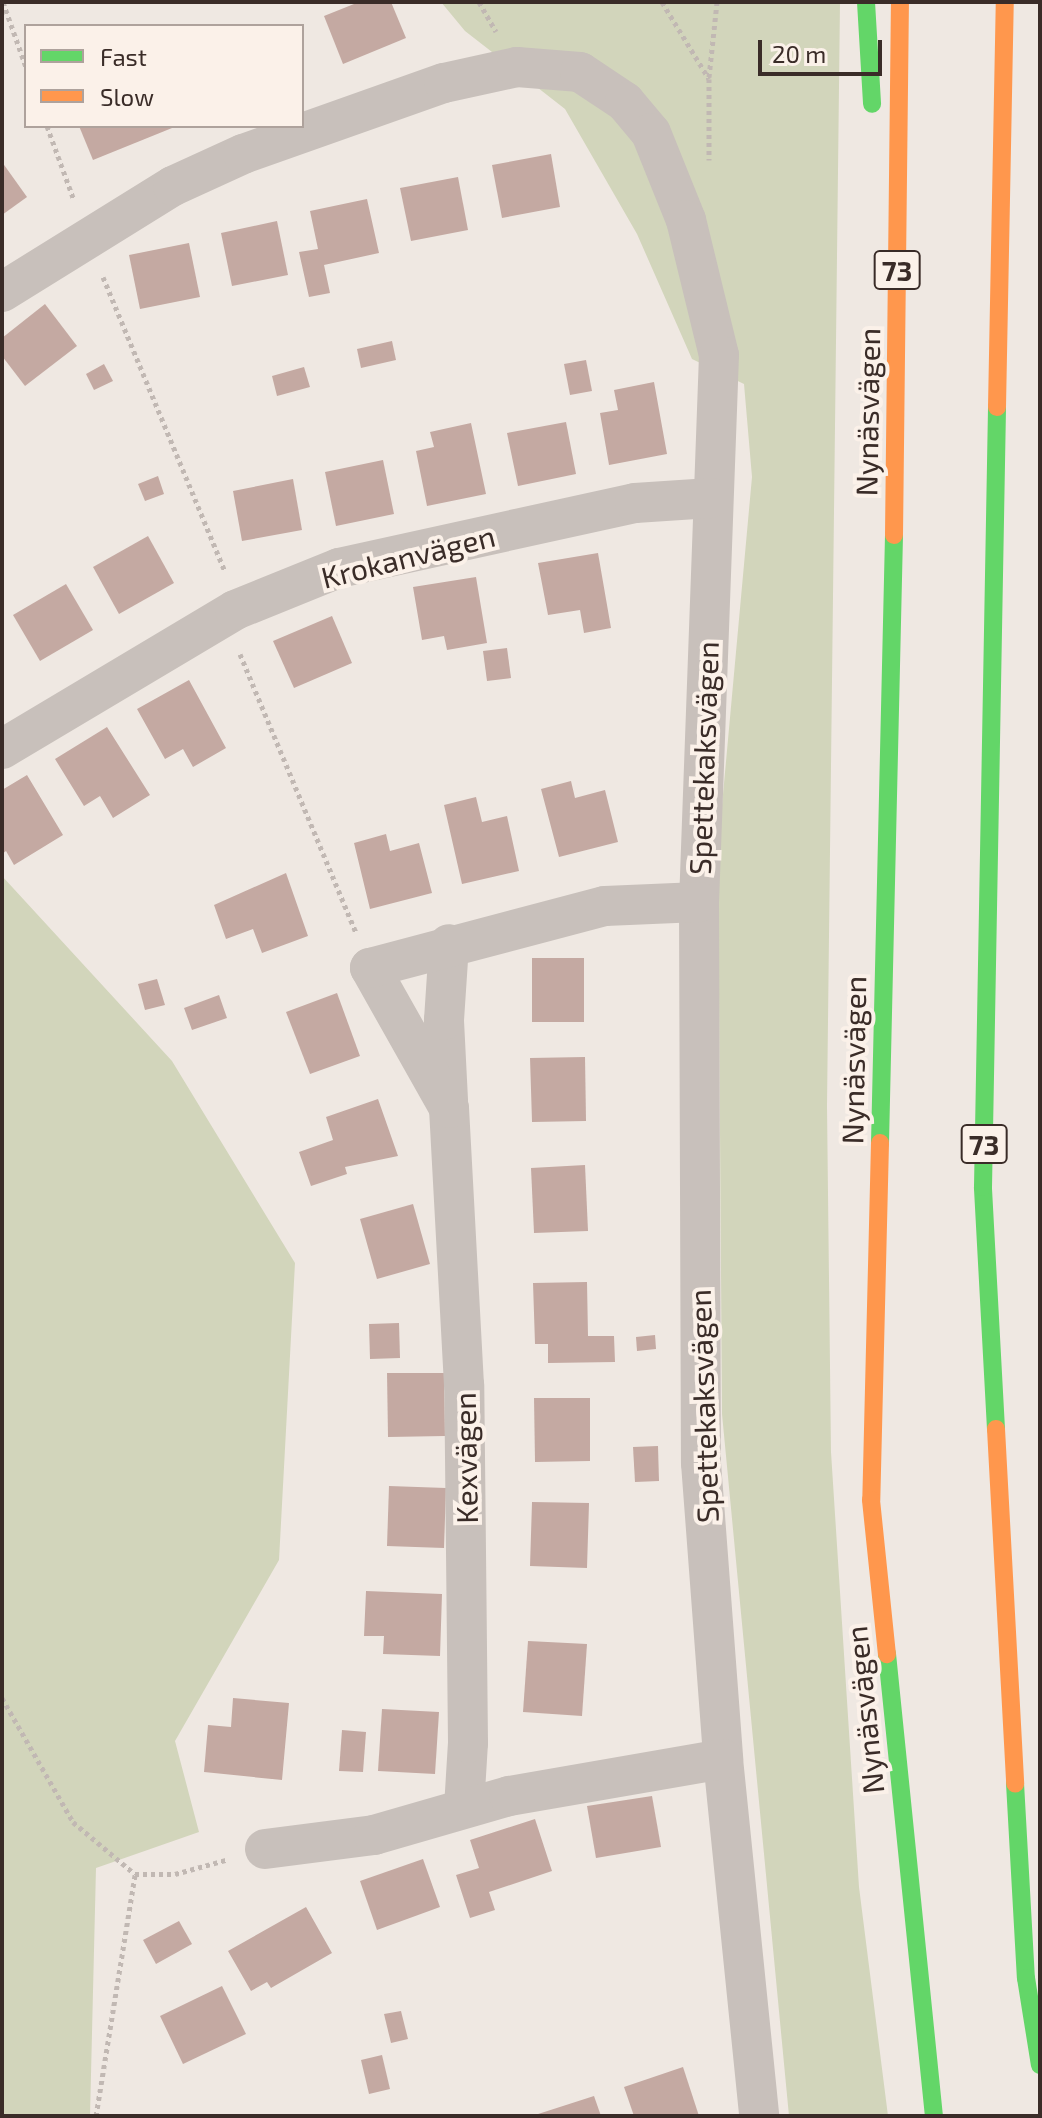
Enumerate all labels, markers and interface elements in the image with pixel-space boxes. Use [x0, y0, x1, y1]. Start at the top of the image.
legend [24, 24, 304, 128]
scale bar [762, 24, 886, 74]
text: 20 m [772, 39, 826, 68]
text: Fast [100, 42, 147, 71]
text: Slow [100, 82, 154, 111]
road number: 73 [873, 246, 921, 294]
street label: Nynäsvägen [848, 327, 886, 497]
street label: Krokanvägen [317, 517, 499, 595]
street label: Spettekaksvägen [681, 641, 725, 875]
street label: Nynäsvägen [834, 975, 872, 1145]
road number: 73 [960, 1120, 1008, 1168]
street label: Spettekaksvägen [681, 1289, 725, 1523]
street label: Kexvägen [446, 1392, 484, 1524]
street label: Nynäsvägen [837, 1624, 891, 1796]

